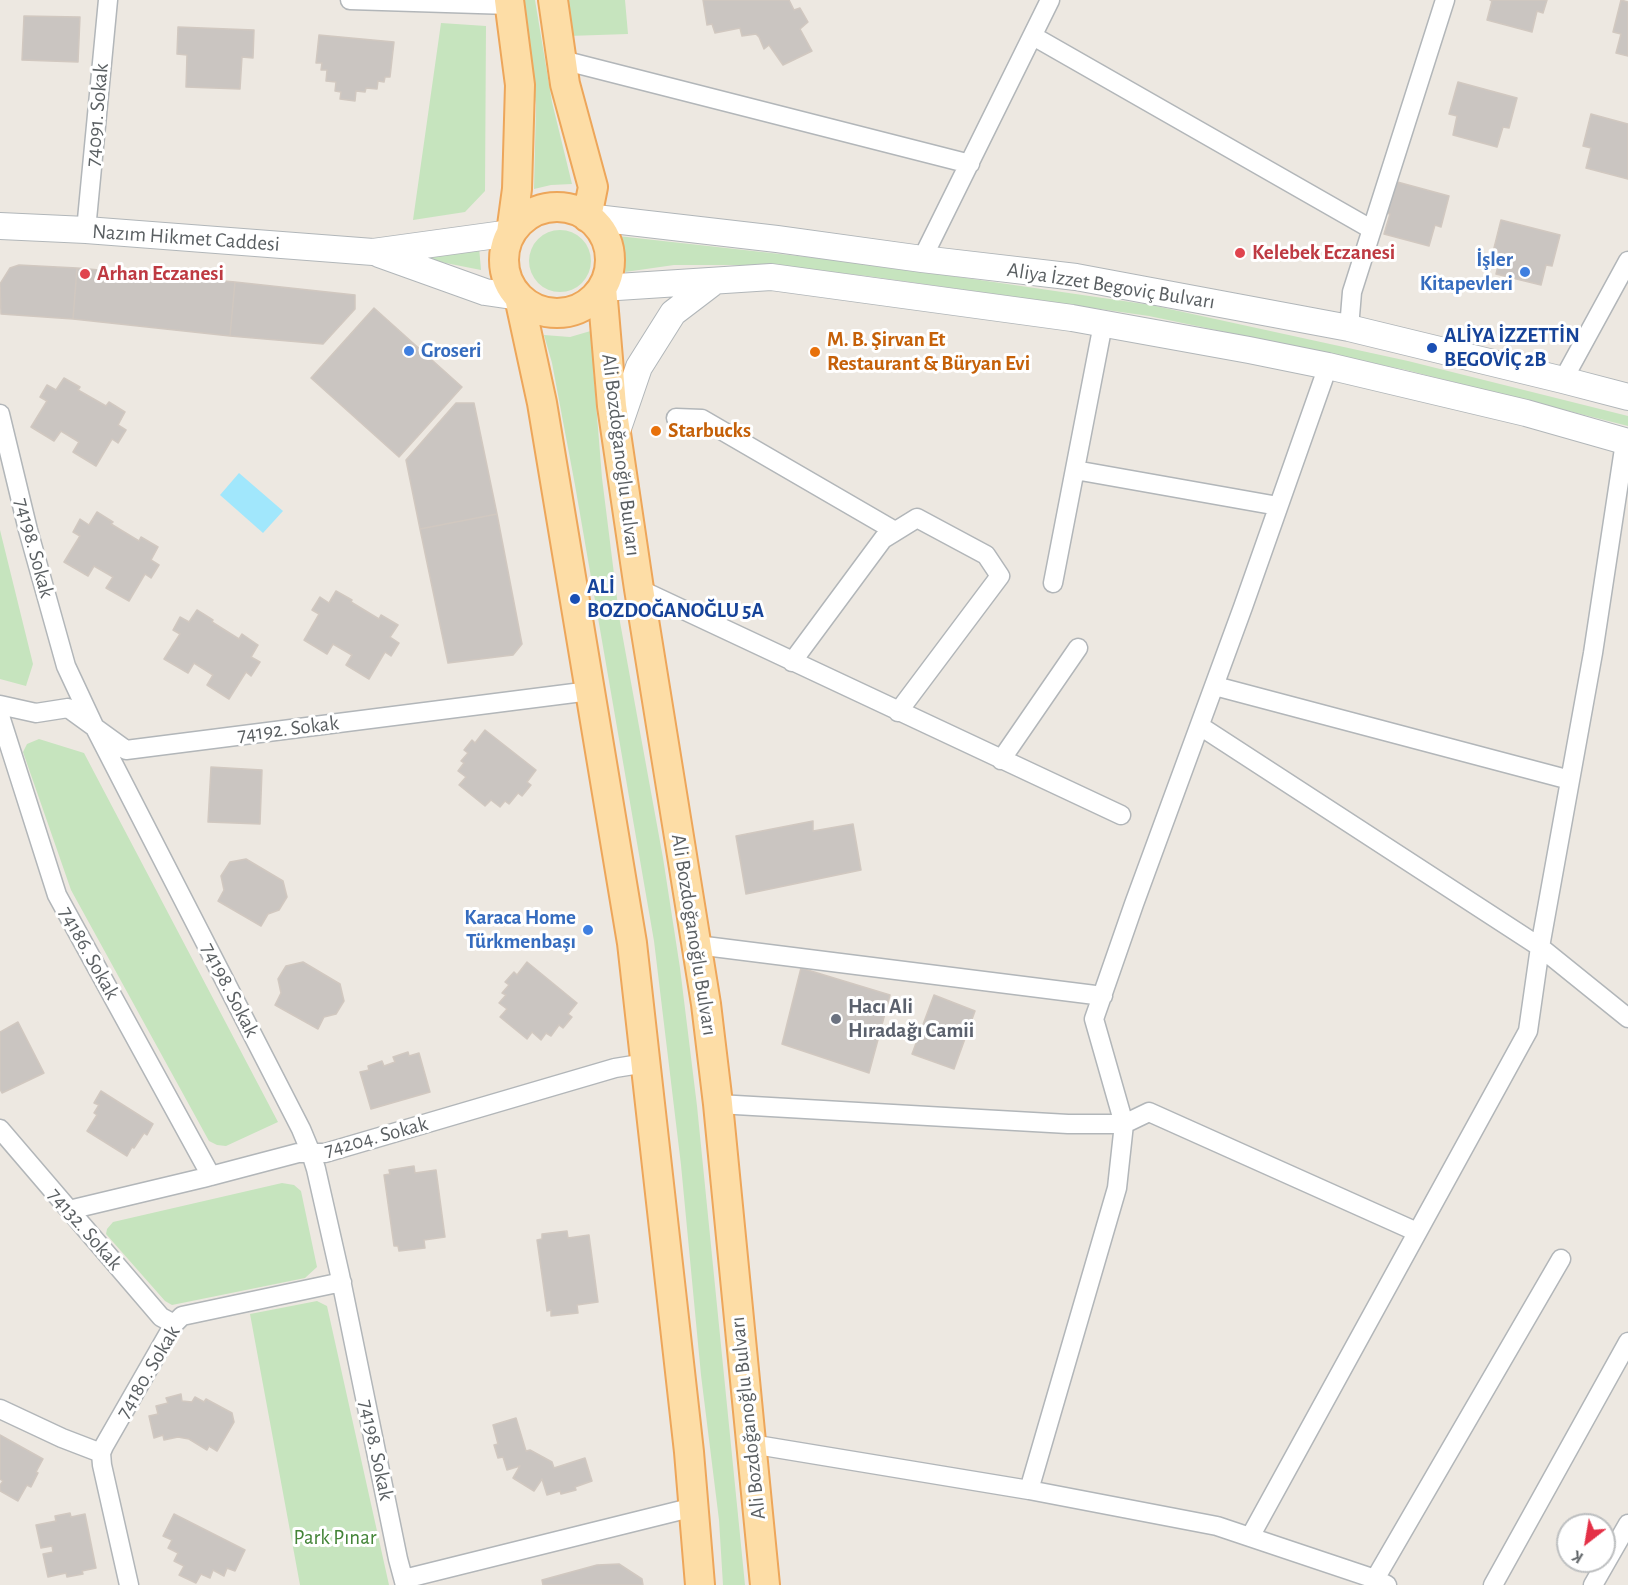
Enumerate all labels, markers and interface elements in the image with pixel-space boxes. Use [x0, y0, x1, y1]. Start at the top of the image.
street label: 74091. Sokak [80, 62, 114, 168]
street label: Nazım Hikmet Caddesi [91, 219, 281, 257]
place label: Kelebek Eczanesi [1252, 240, 1395, 266]
marker: Kelebek Eczanesi [1233, 246, 1247, 260]
place label: İşler Kitapevleri [1420, 247, 1513, 297]
street label: Aliya İzzet Begoviç Bulvarı [1005, 257, 1217, 315]
place label: Arhan Eczanesi [97, 261, 224, 287]
marker: İşler Kitapevleri [1518, 265, 1532, 279]
marker: Arhan Eczanesi [78, 267, 92, 281]
place label: ALİYA İZZETTİN BEGOVİÇ 2B [1444, 323, 1580, 373]
place label: M. B. Şirvan Et Restaurant & Büryan Evi [827, 327, 1030, 377]
place label: Groseri [421, 338, 482, 364]
marker: ALİYA İZZETTİN BEGOVİÇ 2B [1425, 341, 1439, 355]
marker: Groseri [402, 344, 416, 358]
marker: M. B. Şirvan Et Restaurant & Büryan Evi [808, 345, 822, 359]
street label: Ali Bozdoğanoğlu Bulvarı [596, 352, 646, 558]
place label: Starbucks [668, 418, 751, 444]
marker: Starbucks [649, 424, 663, 438]
street label: 74198. Sokak [9, 495, 59, 601]
place label: ALİ BOZDOĞANOĞLU 5A [587, 574, 764, 624]
marker: ALİ BOZDOĞANOĞLU 5A [568, 592, 582, 606]
street label: 74192. Sokak [236, 710, 340, 748]
street label: Ali Bozdoğanoğlu Bulvarı [666, 832, 722, 1038]
street label: 74186. Sokak [53, 902, 125, 1004]
place label: Karaca Home Türkmenbaşı [464, 905, 576, 955]
marker: Karaca Home Türkmenbaşı [581, 923, 595, 937]
street label: 74198. Sokak [196, 939, 264, 1041]
place label: Hacı Ali Hıradağı Camii [848, 994, 974, 1044]
marker: Hacı Ali Hıradağı Camii [829, 1012, 843, 1026]
street label: 74204. Sokak [321, 1111, 431, 1163]
street label: 74132. Sokak [42, 1183, 128, 1275]
street label: Ali Bozdoğanoğlu Bulvarı [725, 1315, 771, 1521]
street label: 74180. Sokak [111, 1321, 185, 1423]
street label: 74198. Sokak [353, 1397, 399, 1503]
north arrow [1556, 1513, 1616, 1573]
park label: Park Pınar [294, 1525, 376, 1551]
text: K [1570, 1547, 1586, 1566]

